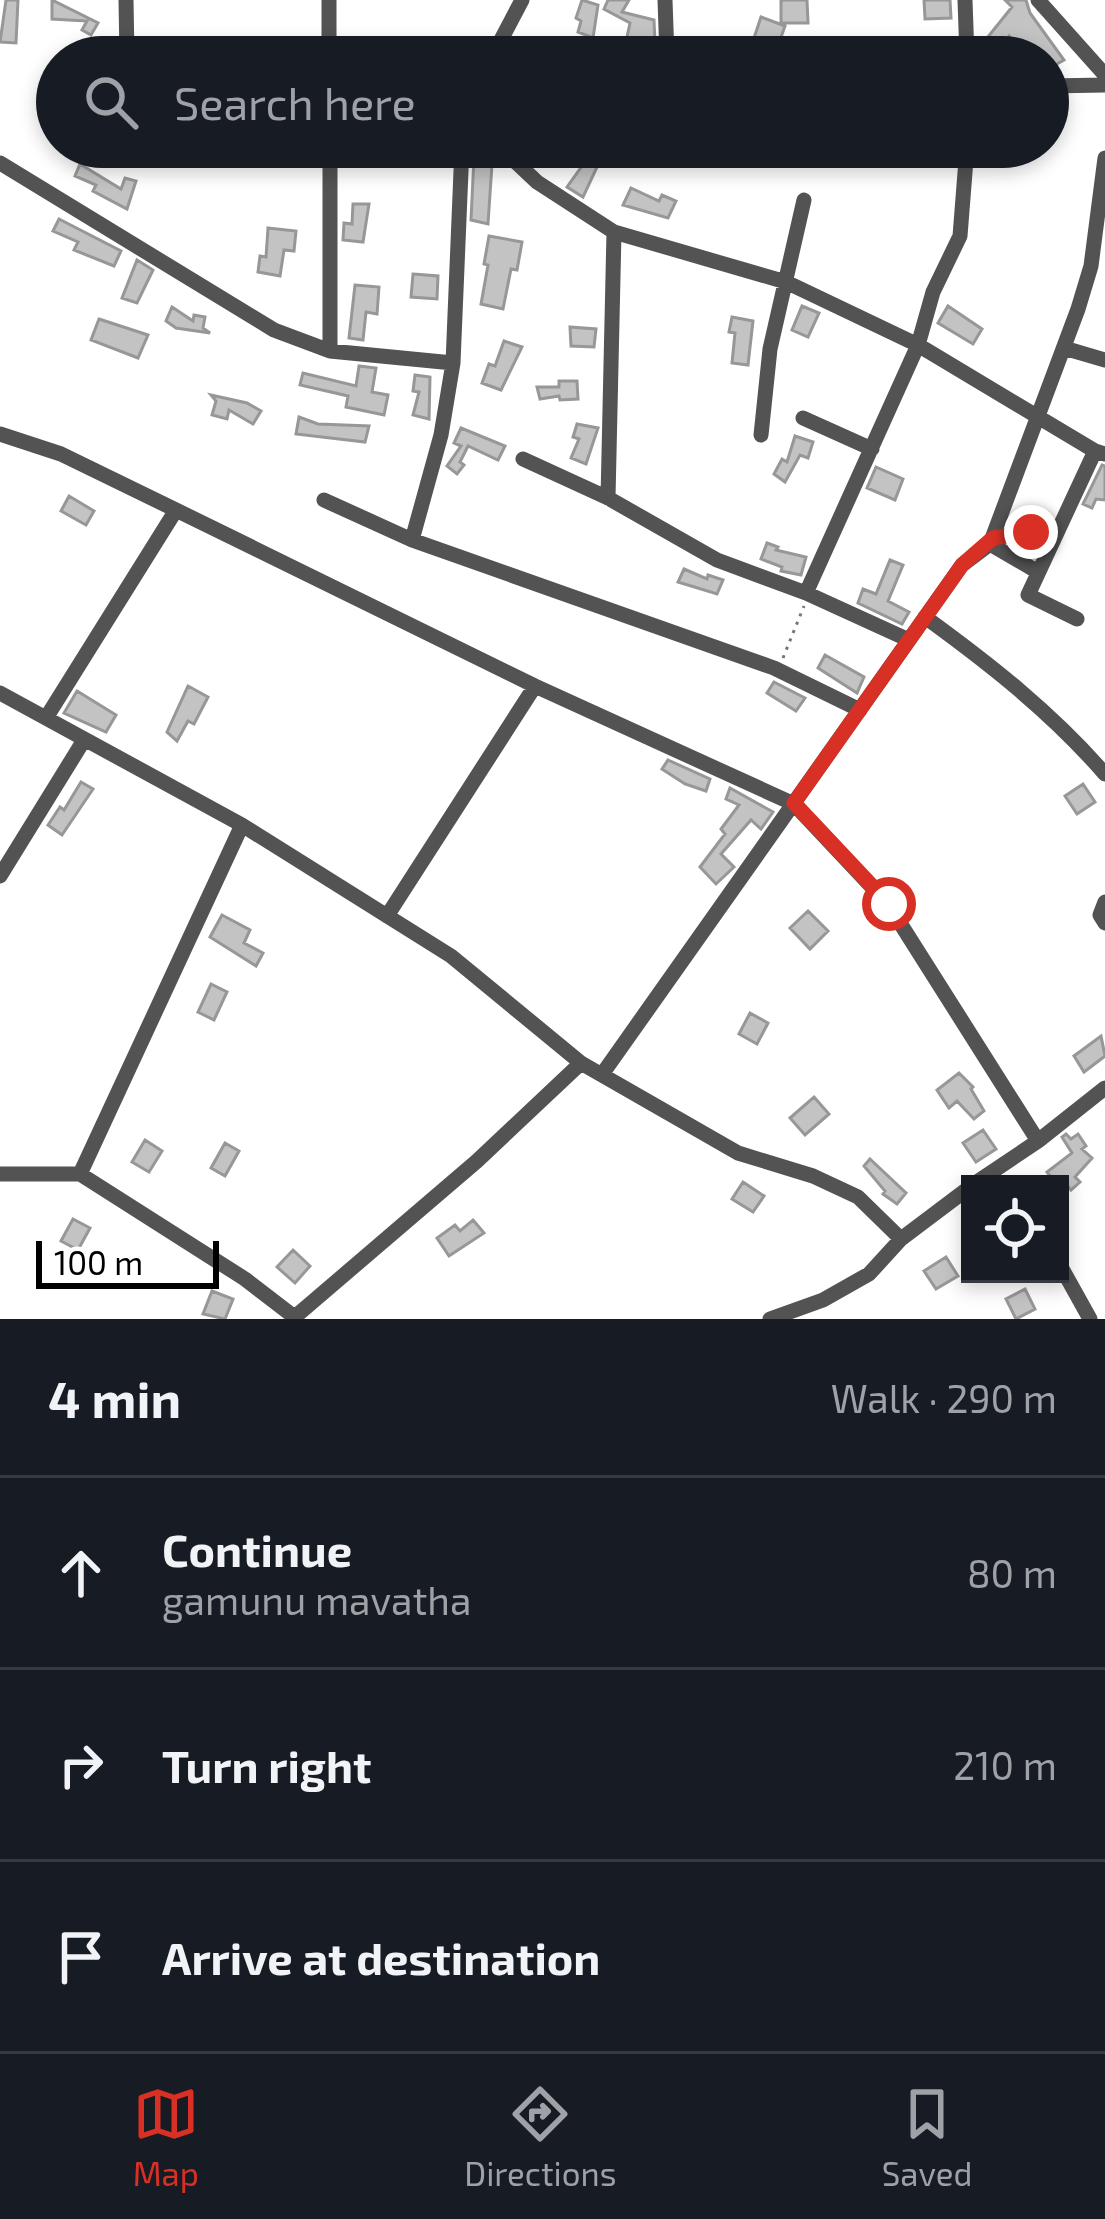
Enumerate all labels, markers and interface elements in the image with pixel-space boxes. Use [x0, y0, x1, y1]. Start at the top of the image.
search box [36, 36, 1069, 168]
icon: search [78, 69, 144, 135]
text: Search here [174, 75, 416, 129]
route end [1004, 505, 1058, 559]
route start [862, 877, 916, 931]
map controls [961, 1175, 1069, 1283]
button: locate [961, 1175, 1069, 1283]
scale bar [36, 1235, 219, 1288]
text: 100 m [54, 1242, 143, 1282]
text: 4 min [48, 1367, 181, 1428]
text: Walk · 290 m [831, 1374, 1057, 1421]
text: Continue [162, 1522, 352, 1576]
icon: ahead [48, 1540, 114, 1606]
text: 80 m [967, 1549, 1057, 1596]
text: gamunu mavatha [162, 1576, 471, 1623]
icon: right [48, 1732, 114, 1798]
text: Turn right [162, 1738, 371, 1792]
text: 210 m [953, 1741, 1057, 1788]
icon: arrive [48, 1924, 114, 1990]
text: Arrive at destination [162, 1930, 600, 1984]
tab: Map [133, 2081, 199, 2193]
tab: Directions [464, 2081, 616, 2193]
tab: Saved [882, 2081, 972, 2193]

